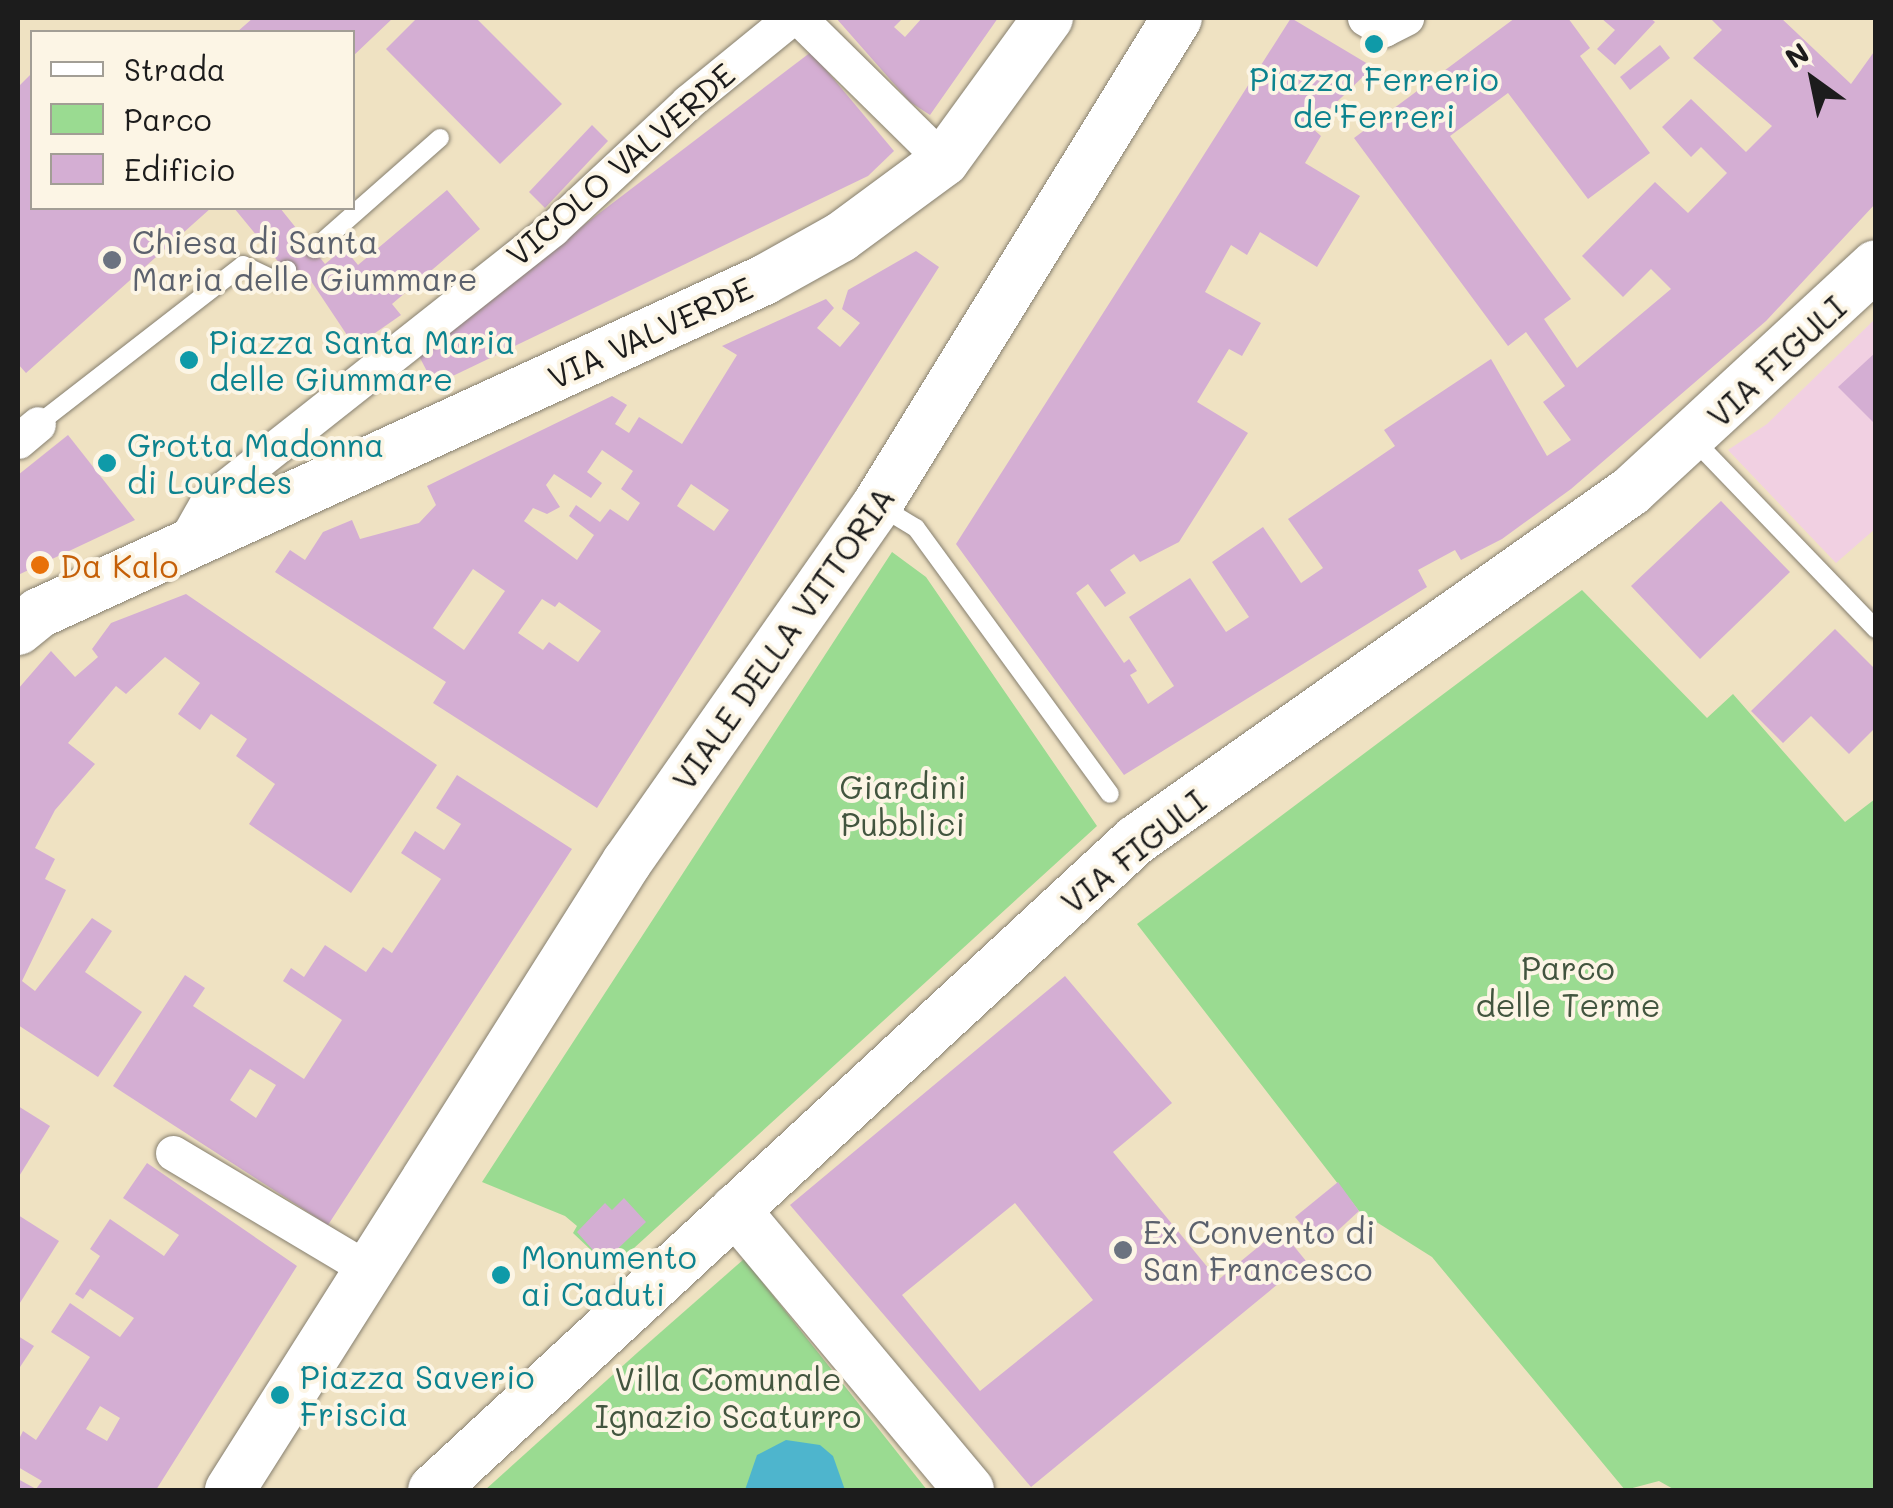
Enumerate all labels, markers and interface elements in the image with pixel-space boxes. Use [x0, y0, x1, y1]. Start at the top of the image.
legend [30, 30, 355, 210]
north arrow [1763, 30, 1863, 130]
marker: Piazza Ferrerio de'Ferreri [1363, 33, 1385, 55]
text: N [1778, 34, 1815, 76]
text: Strada [124, 49, 226, 89]
street label: VICOLO VALVERDE [498, 54, 742, 274]
place label: Piazza Ferrerio de'Ferreri [1249, 60, 1499, 135]
text: Parco [124, 99, 212, 139]
text: Edificio [124, 149, 235, 189]
place label: Chiesa di Santa Maria delle Giummare [132, 223, 478, 298]
marker: Chiesa di Santa Maria delle Giummare [101, 249, 123, 271]
street label: VIA VALVERDE [542, 268, 758, 396]
street label: VIA FIGULI [1699, 287, 1853, 435]
place label: Piazza Santa Maria delle Giummare [209, 323, 515, 398]
marker: Piazza Santa Maria delle Giummare [178, 349, 200, 371]
place label: Grotta Madonna di Lourdes [127, 426, 384, 501]
marker: Grotta Madonna di Lourdes [96, 452, 118, 474]
street label: VIALE DELLA VITTORIA [664, 479, 902, 797]
place label: Da Kalo [60, 546, 179, 584]
marker: Da Kalo [29, 554, 51, 576]
park label: Giardini Pubblici [839, 768, 967, 843]
street label: VIA FIGULI [1053, 781, 1213, 921]
park label: Parco delle Terme [1475, 949, 1661, 1024]
place label: Ex Convento di San Francesco [1143, 1213, 1375, 1288]
place label: Monumento ai Caduti [521, 1238, 697, 1313]
marker: Ex Convento di San Francesco [1112, 1239, 1134, 1261]
marker: Monumento ai Caduti [490, 1264, 512, 1286]
place label: Piazza Saverio Friscia [300, 1358, 535, 1433]
park label: Villa Comunale Ignazio Scaturro [595, 1360, 861, 1435]
marker: Piazza Saverio Friscia [269, 1384, 291, 1406]

